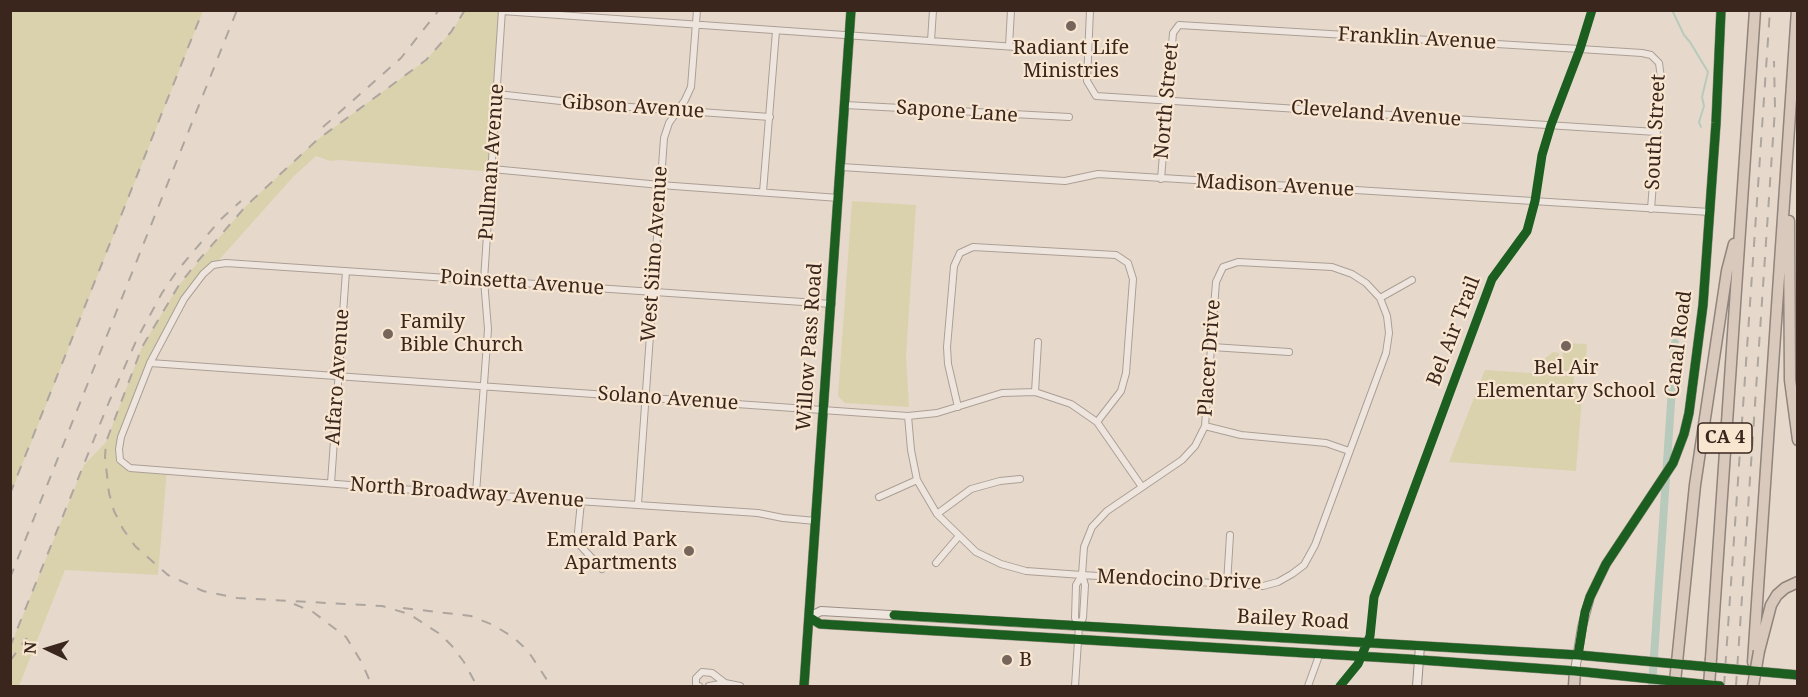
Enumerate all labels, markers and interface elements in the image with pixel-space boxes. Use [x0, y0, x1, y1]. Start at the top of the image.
marker: Radiant Life Ministries [1064, 19, 1078, 33]
street label: Franklin Avenue [1337, 23, 1497, 55]
place label: Radiant Life Ministries [1013, 36, 1129, 83]
street label: North Street [1150, 42, 1184, 160]
street label: South Street [1641, 74, 1671, 190]
street label: Pullman Avenue [475, 83, 509, 241]
street label: Gibson Avenue [561, 90, 705, 124]
street label: Sapone Lane [895, 96, 1019, 128]
street label: Cleveland Avenue [1290, 96, 1462, 132]
street label: West Siino Avenue [637, 165, 673, 343]
street label: Madison Avenue [1195, 170, 1355, 202]
street label: Willow Pass Road [792, 262, 828, 432]
street label: Poinsetta Avenue [439, 265, 605, 301]
street label: Bel Air Trail [1422, 273, 1486, 389]
street label: Canal Road [1661, 289, 1697, 399]
street label: Placer Drive [1194, 299, 1226, 417]
street label: Alfaro Avenue [321, 308, 355, 446]
place label: Family Bible Church [400, 310, 523, 357]
marker: Family Bible Church [381, 327, 395, 341]
marker: Bel Air Elementary School [1559, 339, 1573, 353]
place label: Bel Air Elementary School [1477, 356, 1655, 403]
street label: Solano Avenue [597, 382, 739, 416]
road number: CA 4 [1698, 423, 1752, 453]
street label: North Broadway Avenue [349, 473, 585, 513]
place label: Emerald Park Apartments [547, 528, 677, 575]
marker: Emerald Park Apartments [682, 544, 696, 558]
street label: Mendocino Drive [1096, 565, 1262, 595]
street label: Bailey Road [1236, 605, 1350, 635]
north arrow [18, 619, 78, 679]
text: N [19, 641, 41, 655]
place label: B [1019, 648, 1032, 672]
marker: B [1000, 653, 1014, 667]

